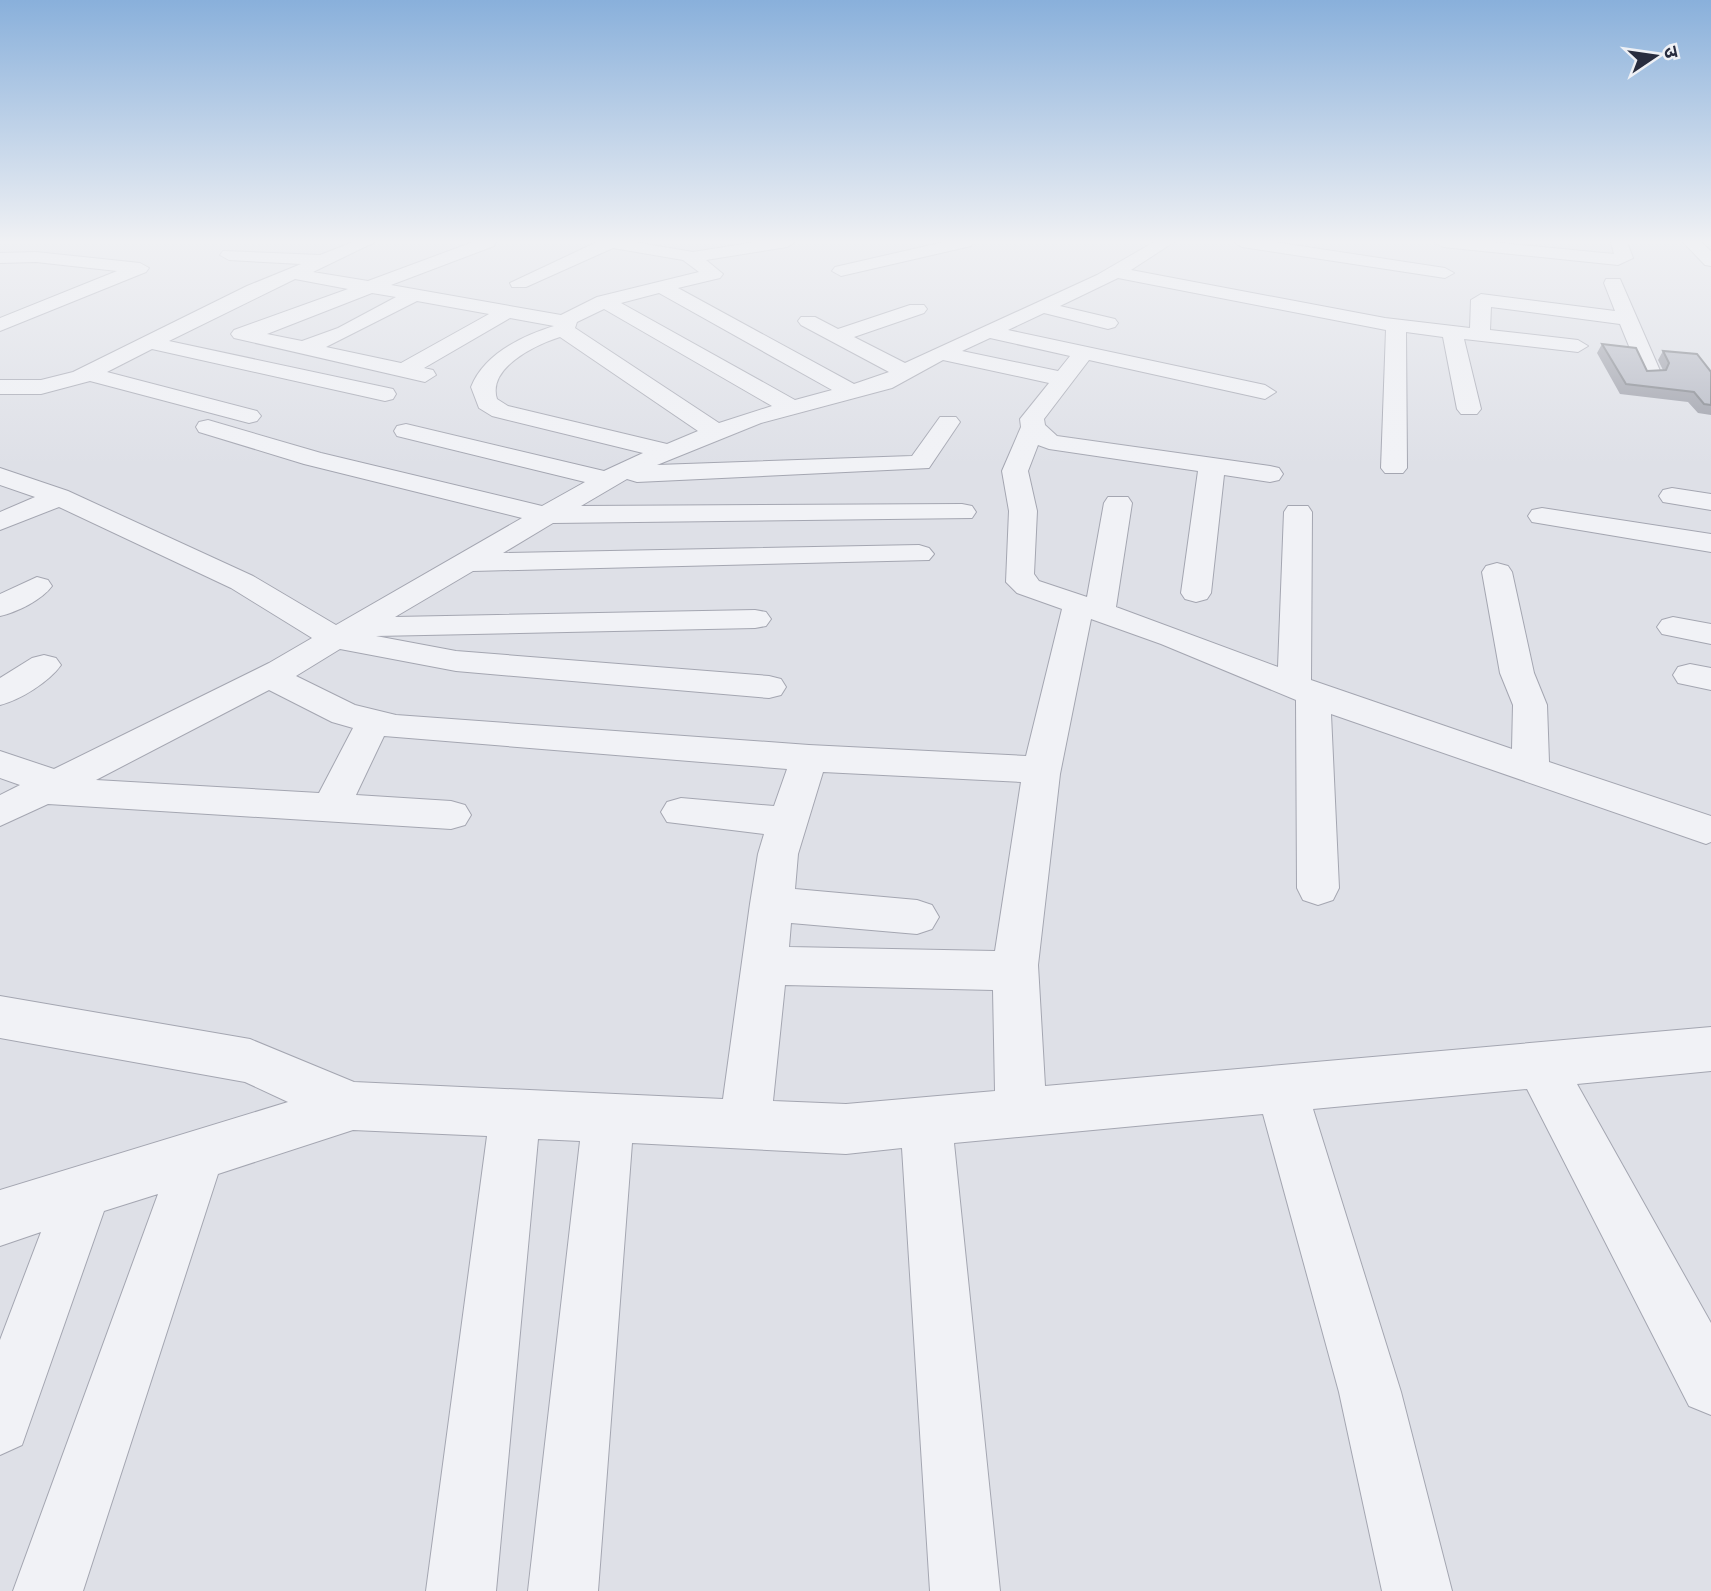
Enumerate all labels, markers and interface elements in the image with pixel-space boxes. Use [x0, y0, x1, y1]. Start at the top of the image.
north arrow [1620, 21, 1690, 91]
text: उ [1659, 45, 1683, 61]

